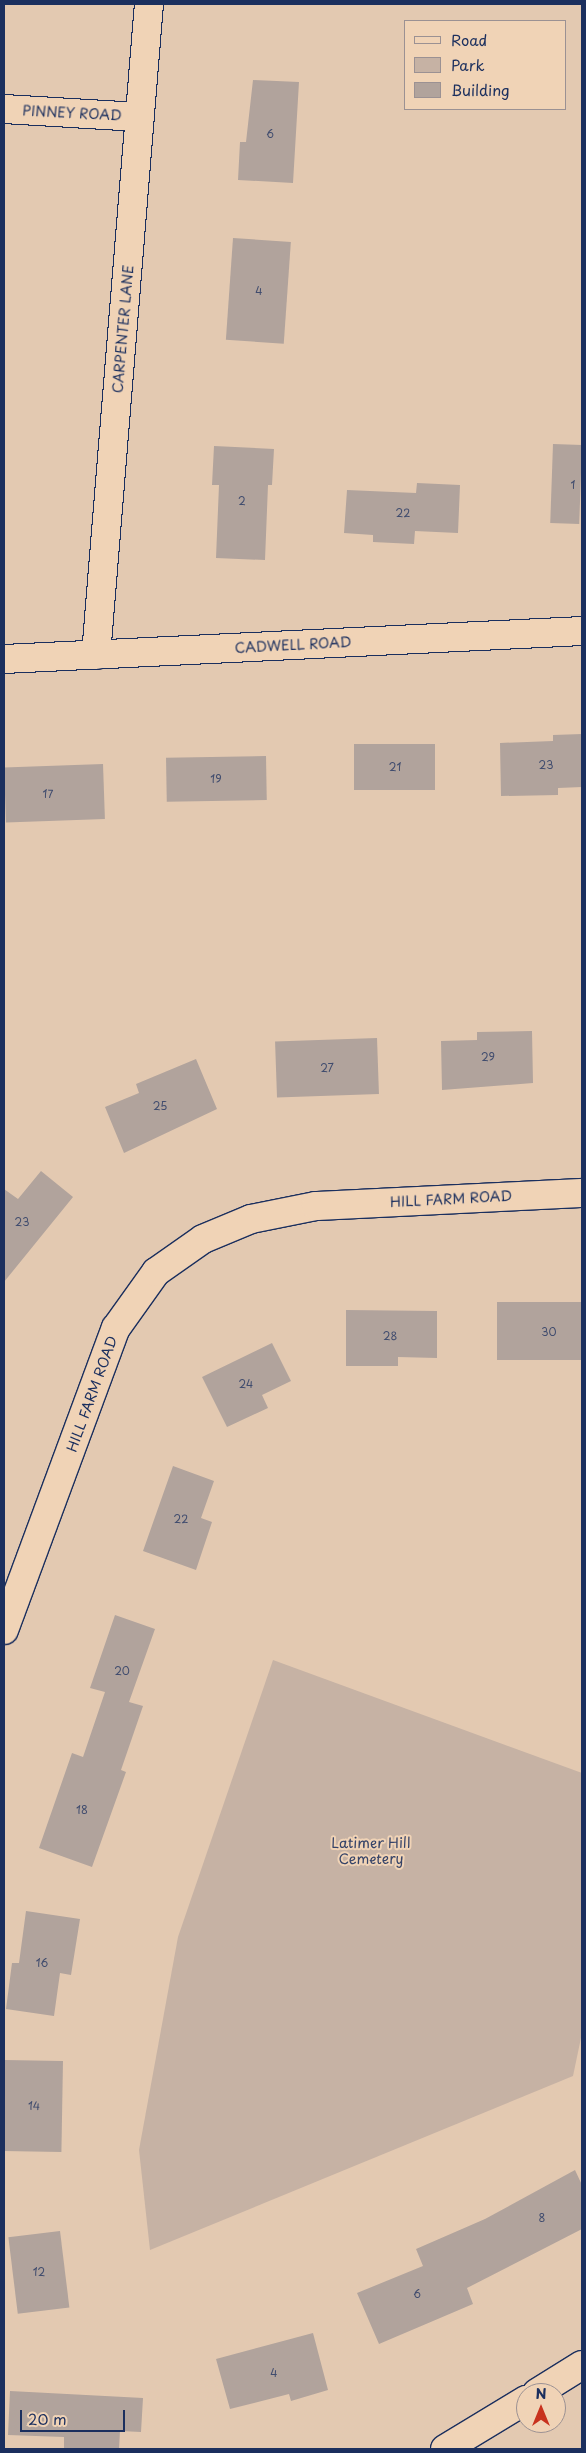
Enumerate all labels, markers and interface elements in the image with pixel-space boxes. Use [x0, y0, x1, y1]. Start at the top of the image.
legend [404, 20, 566, 110]
text: Road [451, 28, 487, 51]
text: Park [451, 53, 485, 76]
text: Building [451, 78, 510, 101]
street label: PINNEY ROAD [22, 102, 122, 124]
house number: 6 [266, 127, 274, 141]
street label: CARPENTER LANE [109, 263, 137, 395]
house number: 4 [255, 284, 263, 298]
house number: 1 [571, 478, 575, 492]
house number: 2 [238, 494, 246, 508]
house number: 22 [396, 506, 410, 520]
street label: CADWELL ROAD [233, 634, 353, 656]
house number: 23 [539, 758, 553, 772]
house number: 21 [389, 760, 401, 774]
house number: 19 [210, 772, 222, 786]
house number: 17 [43, 787, 53, 801]
house number: 29 [481, 1050, 495, 1064]
house number: 27 [320, 1061, 334, 1075]
house number: 25 [153, 1099, 167, 1113]
street label: HILL FARM ROAD [388, 1187, 514, 1211]
house number: 23 [15, 1215, 29, 1229]
house number: 30 [541, 1325, 557, 1339]
house number: 28 [383, 1329, 397, 1343]
street label: HILL FARM ROAD [63, 1333, 121, 1455]
house number: 24 [239, 1377, 253, 1391]
house number: 22 [174, 1512, 188, 1526]
house number: 20 [114, 1664, 130, 1678]
house number: 18 [76, 1803, 88, 1817]
park label: Latimer Hill Cemetery [331, 1835, 411, 1868]
house number: 16 [36, 1956, 48, 1970]
house number: 14 [28, 2099, 40, 2113]
house number: 8 [539, 2211, 545, 2225]
house number: 12 [33, 2265, 45, 2279]
house number: 6 [413, 2287, 421, 2301]
house number: 4 [270, 2366, 278, 2380]
north arrow [516, 2383, 566, 2433]
text: N [535, 2383, 547, 2404]
scale bar [22, 2400, 128, 2432]
text: 20 m [28, 2407, 67, 2430]

